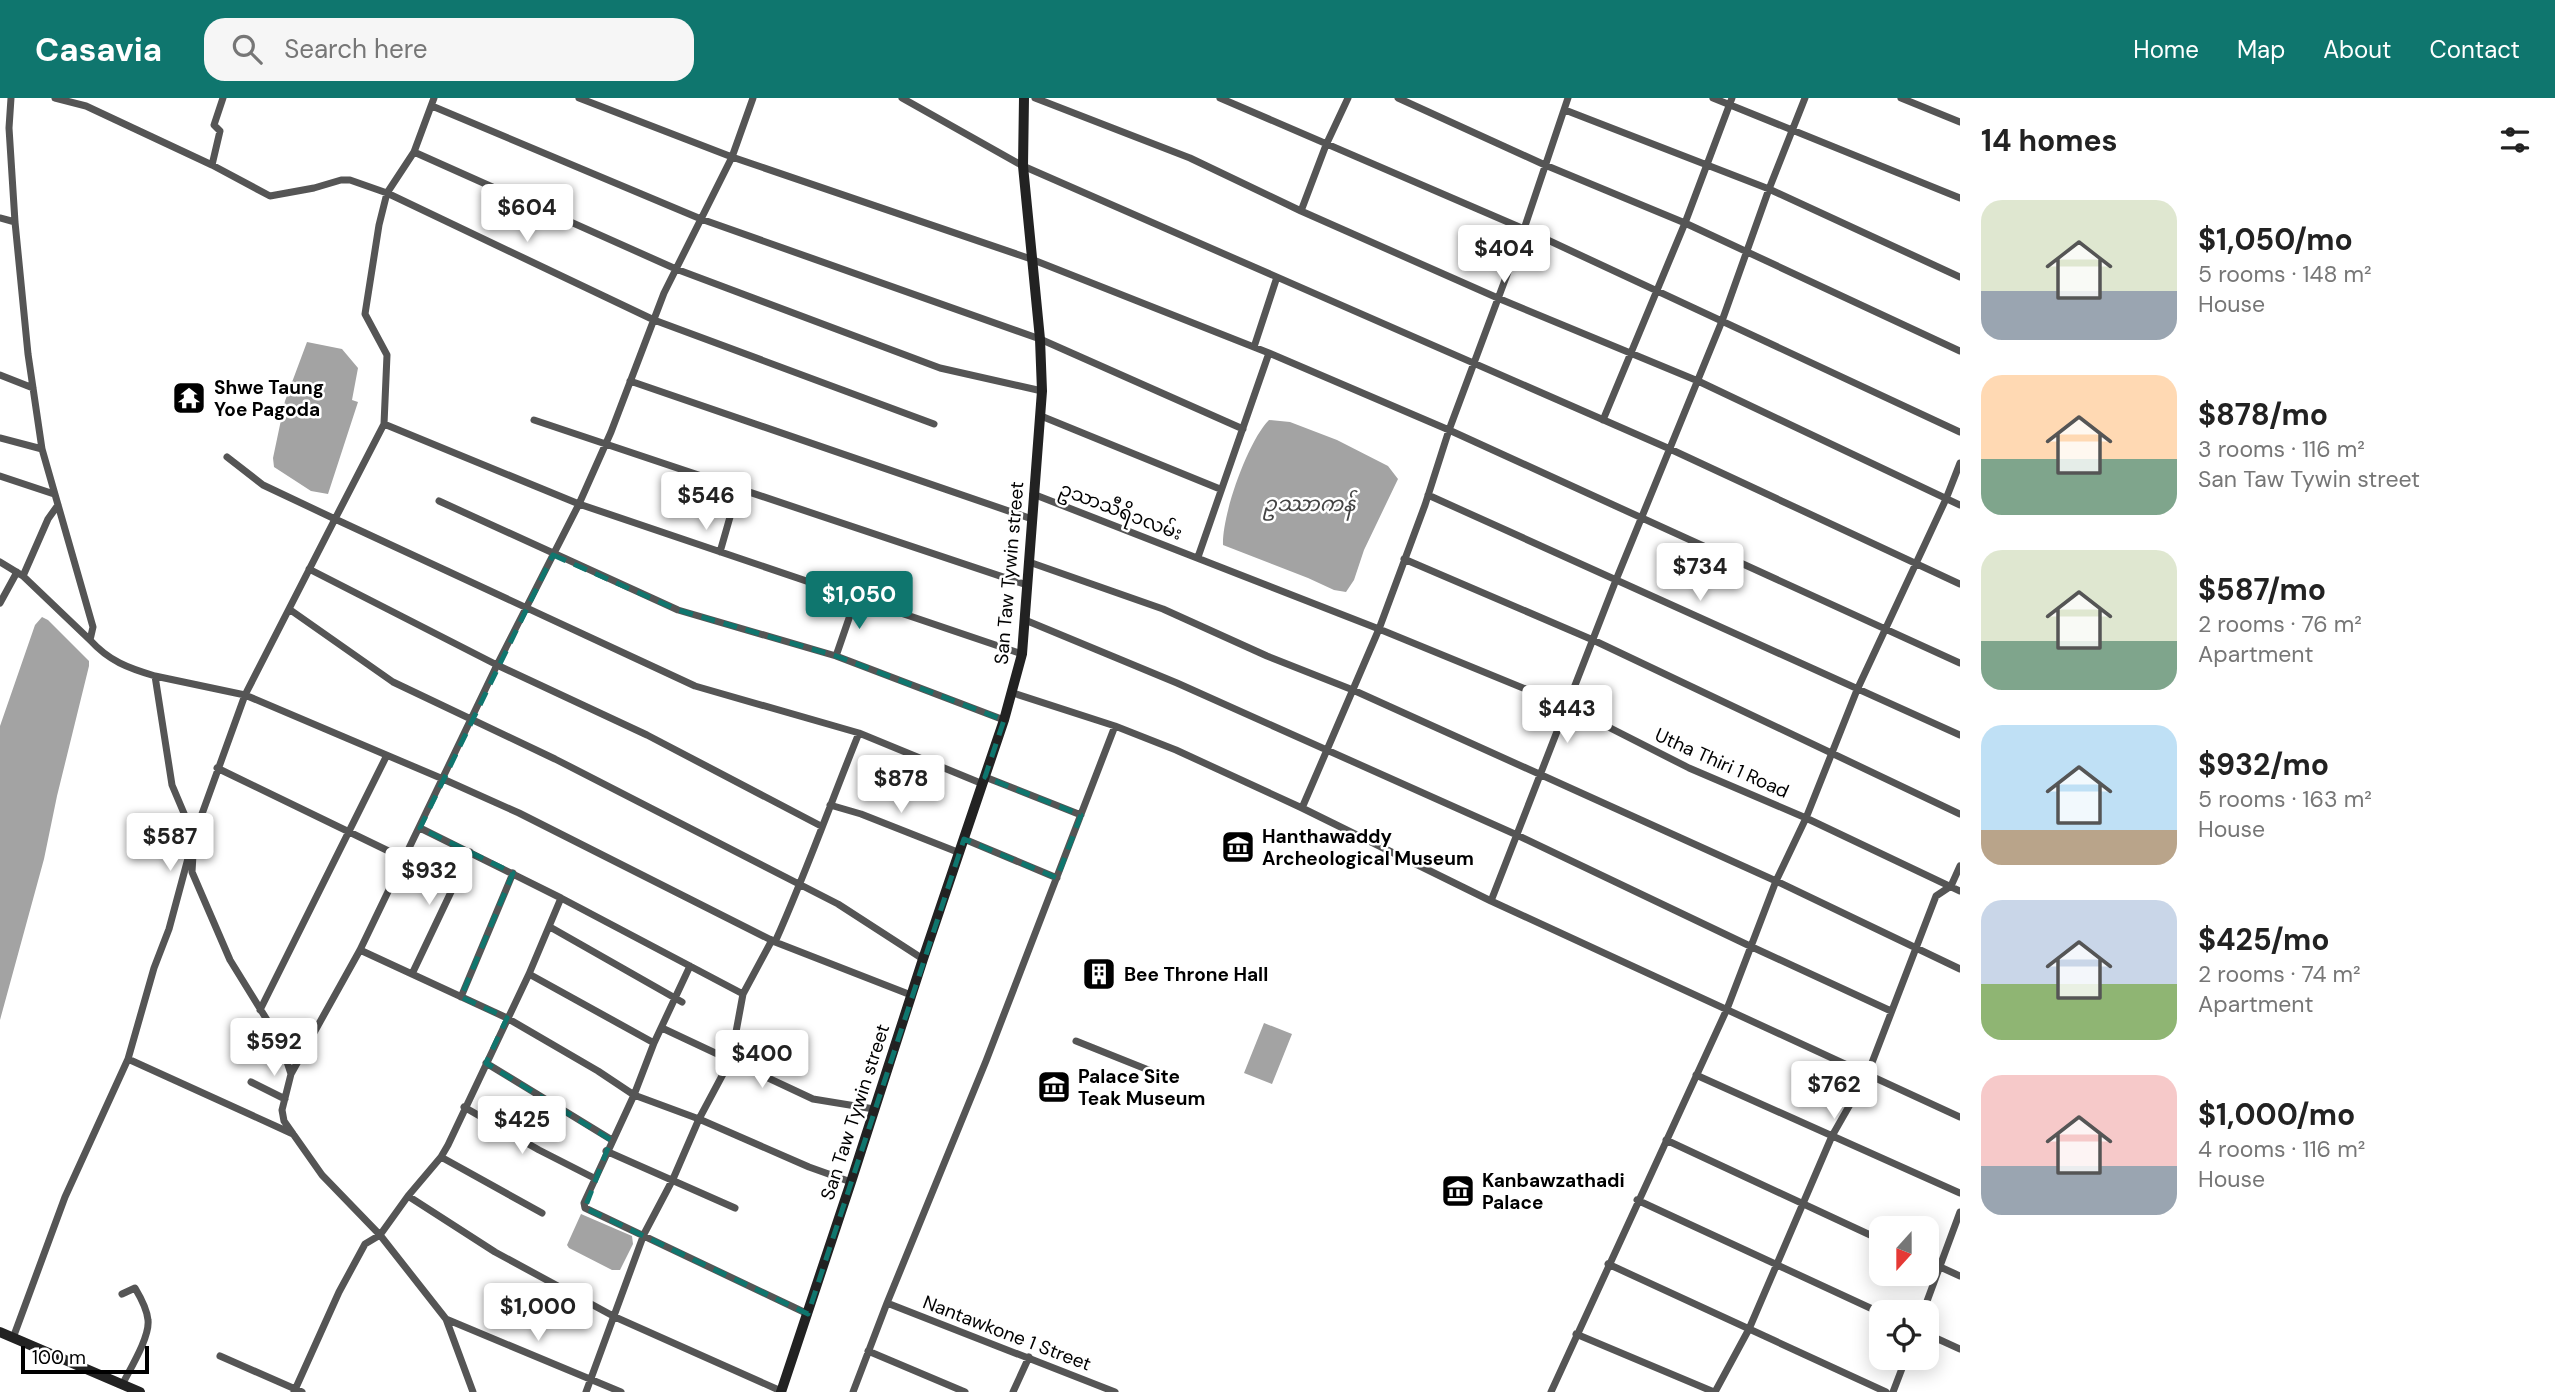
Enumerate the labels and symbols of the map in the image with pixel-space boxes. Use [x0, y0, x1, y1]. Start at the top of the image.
pin: $604 [486, 184, 568, 244]
pin: $404 [1463, 226, 1545, 285]
place label: Shwe Taung Yoe Pagoda [214, 375, 324, 422]
temple icon: Shwe Taung Yoe Pagoda [170, 379, 208, 417]
pin: $546 [665, 472, 747, 532]
street label: ဥသာသီရိ၁လမ်း [1055, 474, 1187, 549]
street label: San Taw Tywin street [989, 481, 1029, 665]
water label: ဥဿာကန် [1263, 489, 1358, 521]
pin: $734 [1659, 544, 1741, 603]
pin: $1,050 [802, 572, 916, 631]
pin: $443 [1526, 686, 1608, 745]
street label: Utha Thiri 1 Road [1651, 722, 1793, 804]
pin: $878 [860, 756, 942, 815]
pin: $587 [129, 814, 211, 873]
place label: Hanthawaddy Archeological Museum [1262, 824, 1474, 871]
museum icon: Hanthawaddy Archeological Museum [1219, 828, 1257, 866]
pin: $932 [388, 848, 470, 907]
building icon: Bee Throne Hall [1080, 955, 1118, 993]
place label: Bee Throne Hall [1124, 962, 1268, 987]
pin: $592 [233, 1018, 315, 1078]
street label: San Taw Tywin street [815, 1021, 895, 1203]
pin: $400 [721, 1030, 803, 1090]
pin: $762 [1793, 1062, 1875, 1121]
place label: Palace Site Teak Museum [1078, 1064, 1205, 1111]
museum icon: Palace Site Teak Museum [1035, 1068, 1073, 1106]
pin: $425 [481, 1096, 563, 1156]
place label: Kanbawzathadi Palace [1482, 1168, 1625, 1215]
museum icon: Kanbawzathadi Palace [1439, 1172, 1477, 1210]
north arrow [1869, 1216, 1939, 1286]
pin: $1,000 [481, 1284, 595, 1343]
street label: Nantawkone 1 Street [919, 1289, 1095, 1377]
scale bar [21, 1343, 149, 1375]

